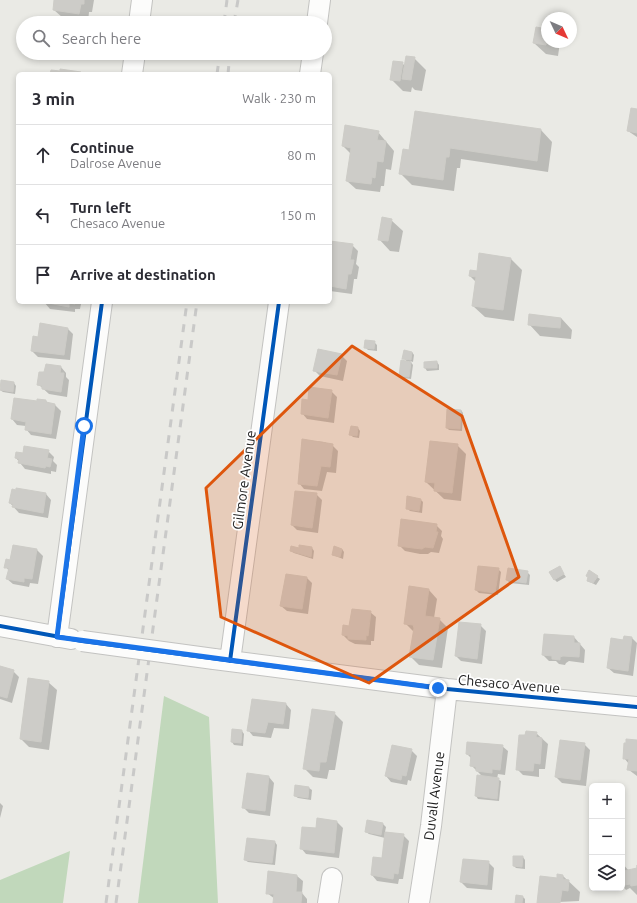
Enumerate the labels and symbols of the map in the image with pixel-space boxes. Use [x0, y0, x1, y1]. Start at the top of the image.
north arrow [541, 12, 577, 48]
route start [75, 417, 93, 435]
street label: Gilmore Avenue [229, 429, 259, 531]
street label: Chesaco Avenue [457, 672, 561, 696]
route end [429, 679, 447, 697]
street label: Duvall Avenue [421, 751, 447, 841]

